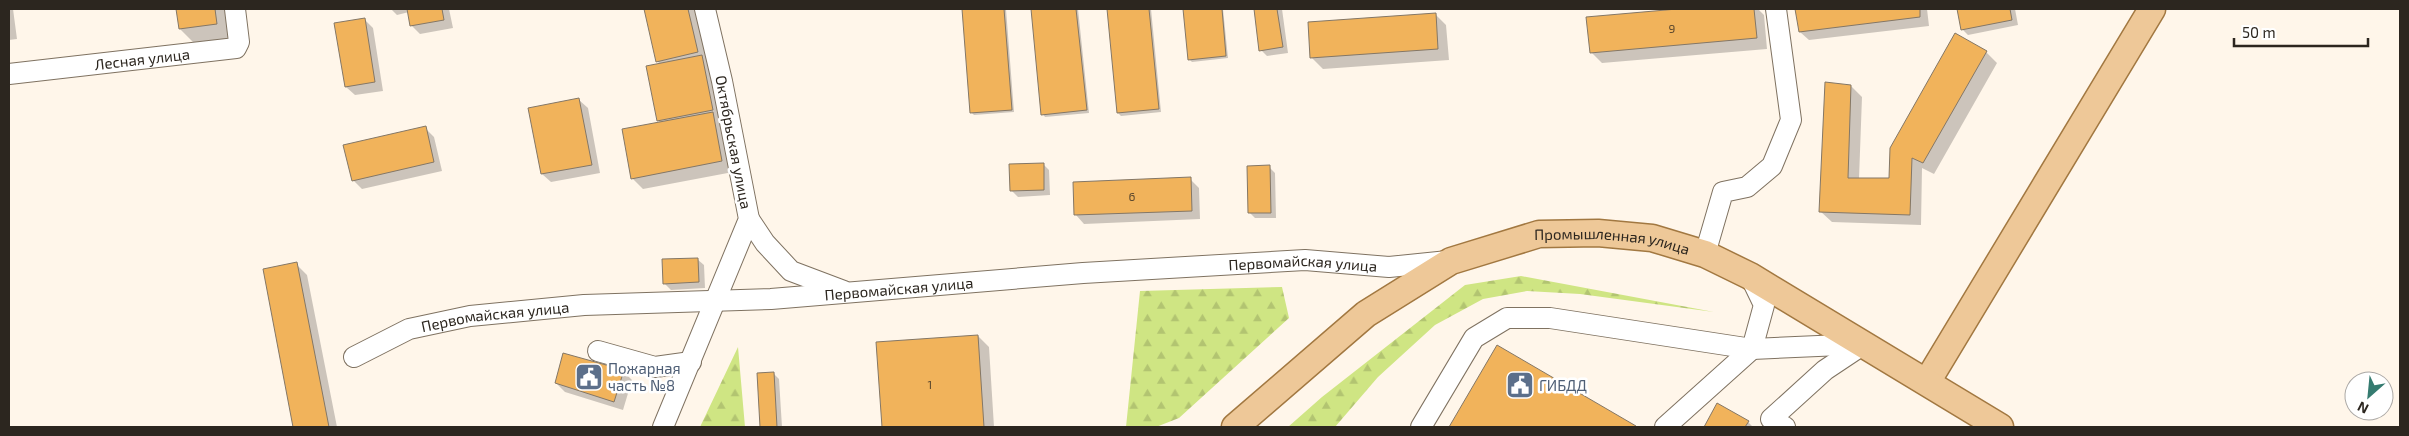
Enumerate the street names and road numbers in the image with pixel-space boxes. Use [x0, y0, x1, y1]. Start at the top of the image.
street label: Лесная улица [94, 44, 191, 73]
street label: Октябрьская улица [711, 74, 756, 211]
street label: Промышленная улица [1534, 224, 1692, 258]
street label: Первомайская улица [1228, 251, 1378, 275]
street label: Первомайская улица [824, 273, 974, 304]
street label: Первомайская улица [419, 297, 570, 335]

